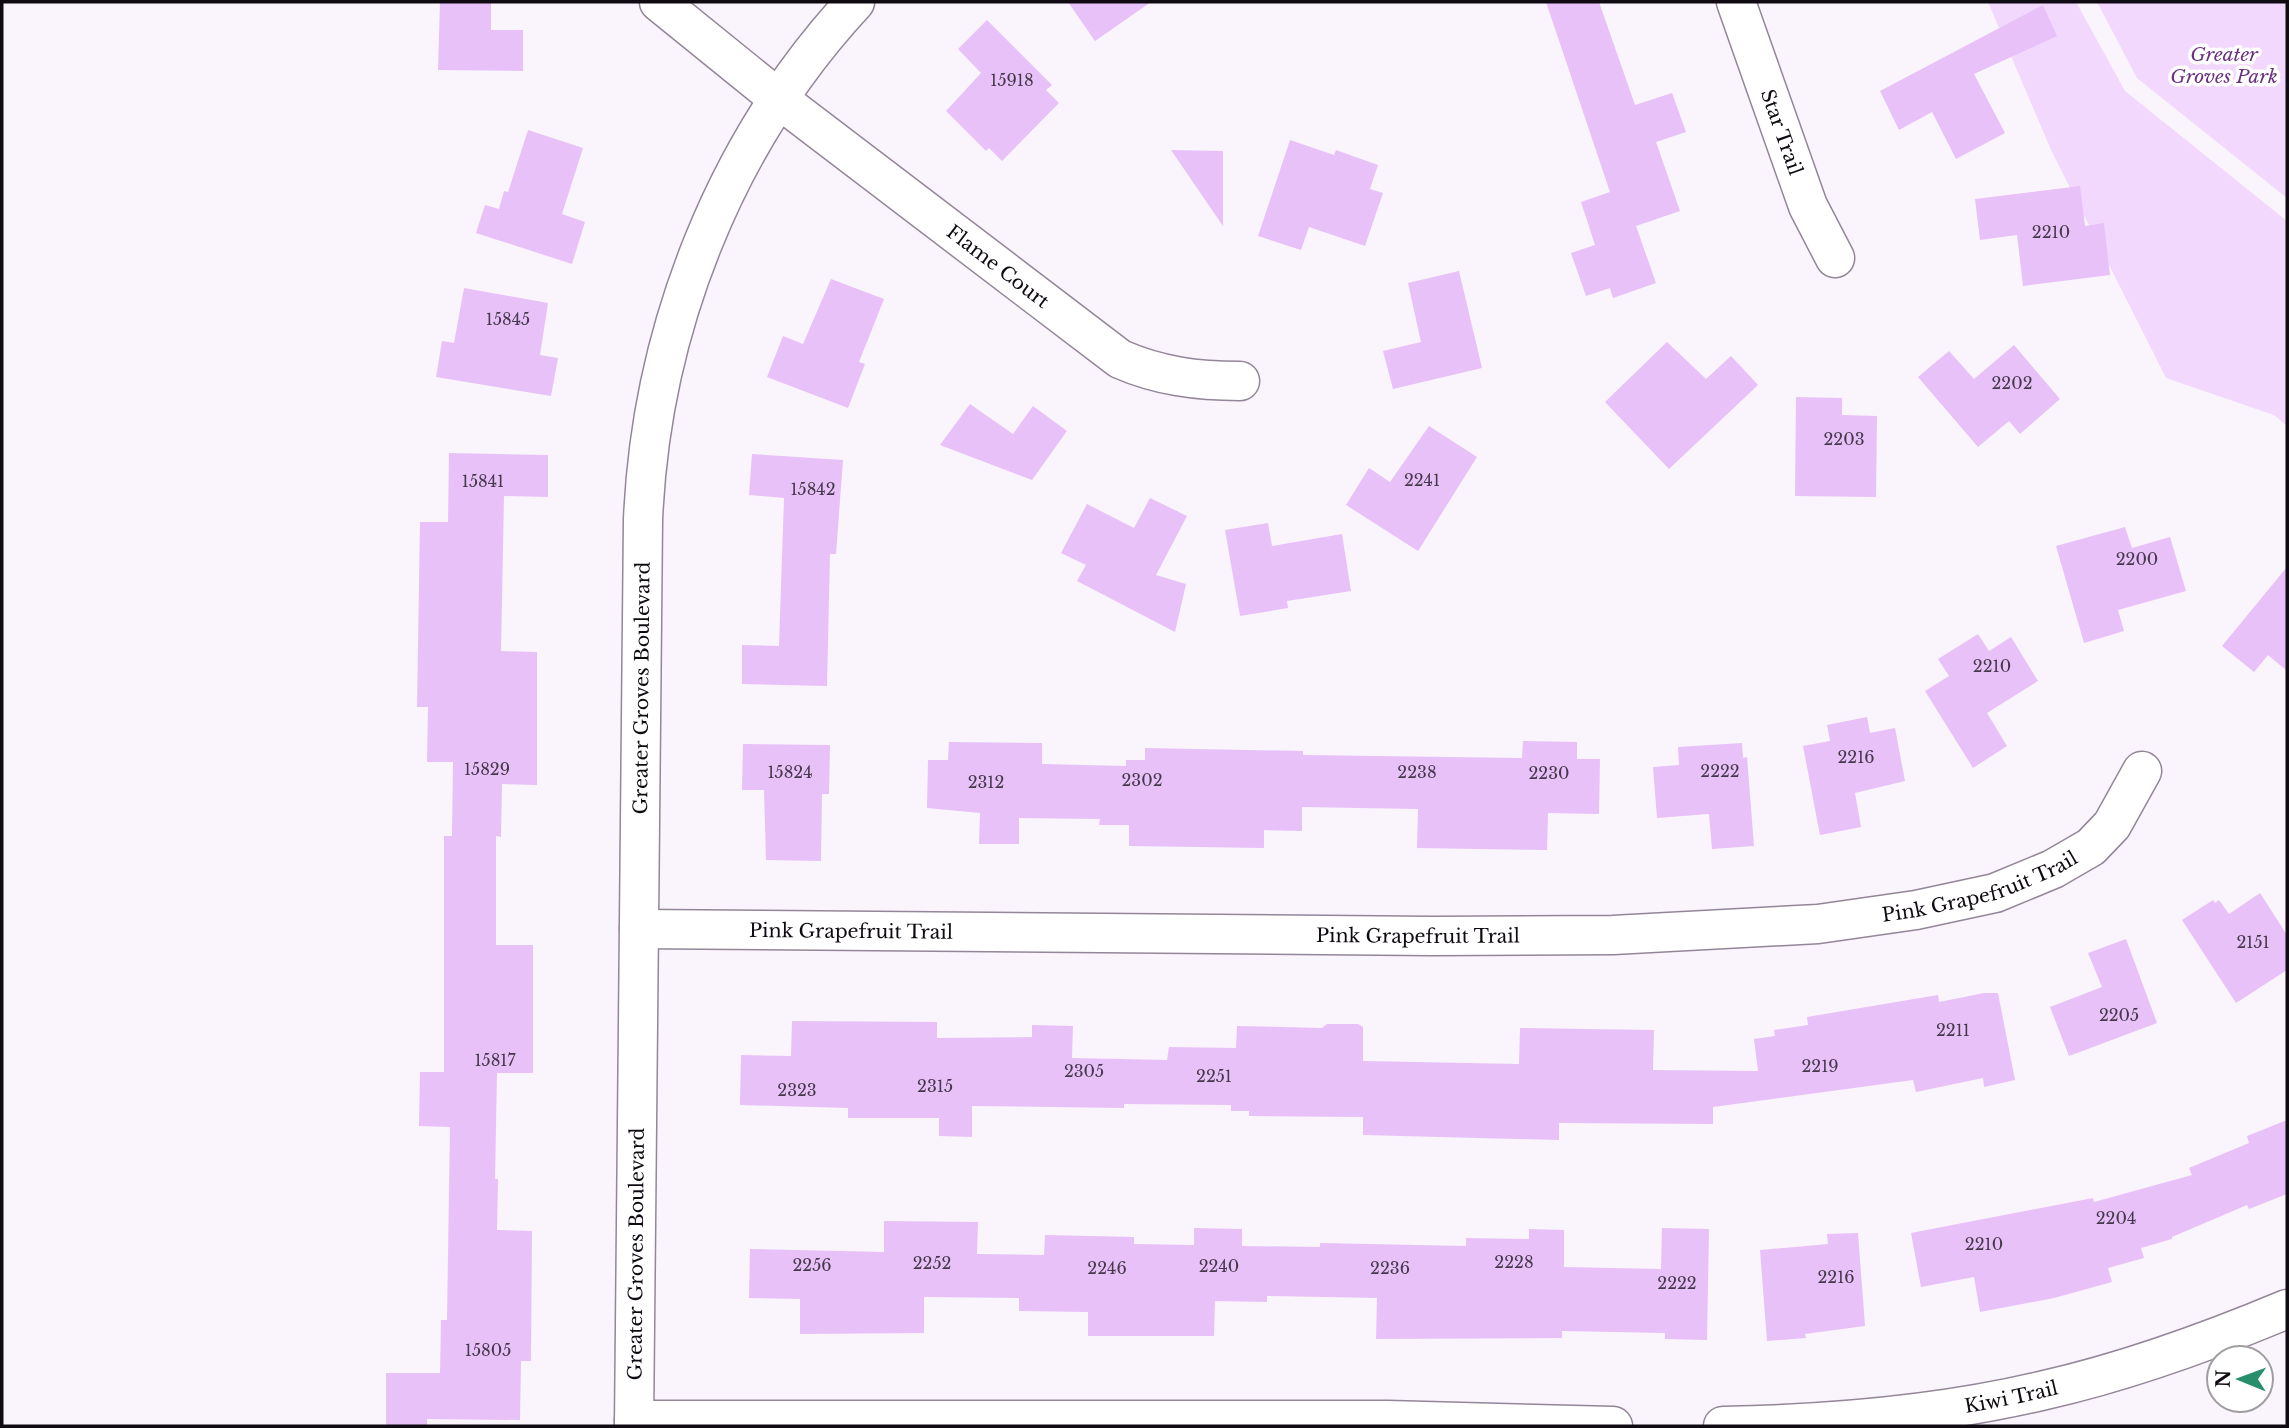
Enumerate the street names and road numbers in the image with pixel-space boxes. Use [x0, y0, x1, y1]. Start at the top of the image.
street label: Star Trail [1756, 86, 1808, 178]
street label: Flame Court [942, 220, 1055, 313]
street label: Greater Groves Boulevard [629, 561, 654, 815]
street label: Pink Grapefruit Trail [1880, 846, 2081, 926]
street label: Pink Grapefruit Trail [749, 918, 953, 943]
street label: Pink Grapefruit Trail [1316, 923, 1520, 948]
street label: Greater Groves Boulevard [623, 1127, 648, 1380]
street label: Kiwi Trail [1963, 1376, 2060, 1417]

